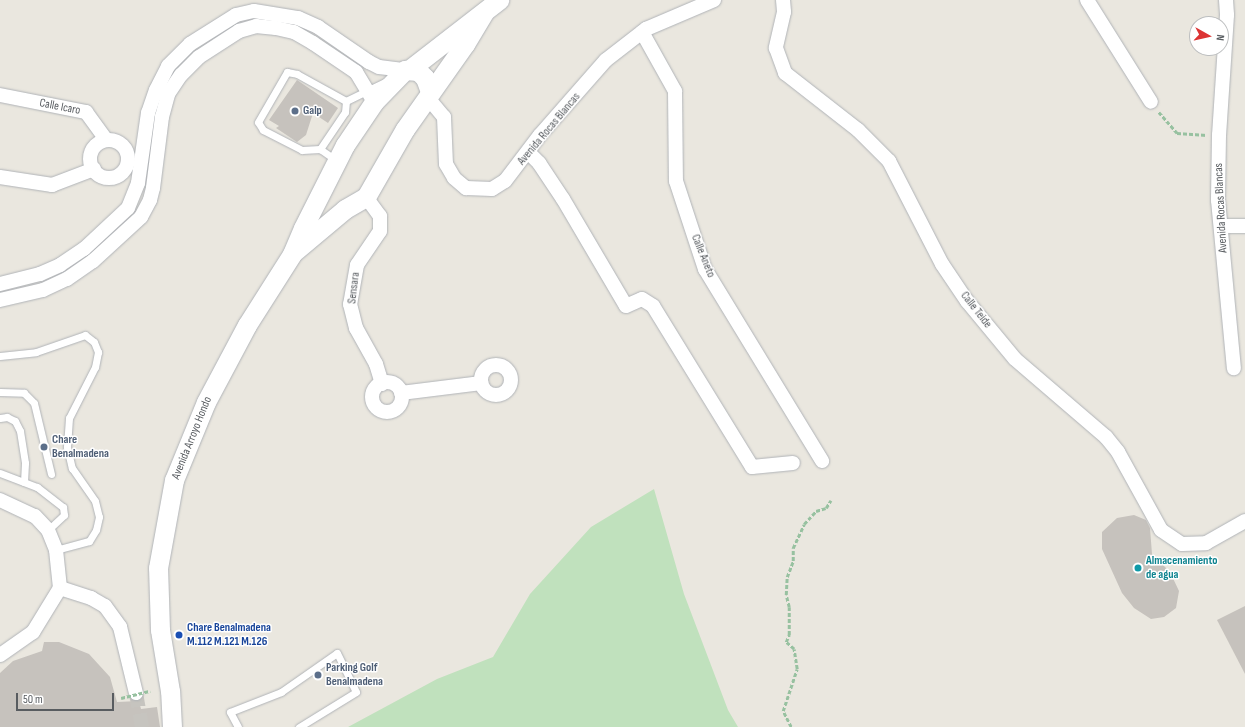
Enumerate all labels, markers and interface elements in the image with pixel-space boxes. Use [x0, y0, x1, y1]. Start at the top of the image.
north arrow [1189, 16, 1229, 56]
text: N [1214, 34, 1227, 41]
street label: Avenida Rocas Blancas [515, 90, 583, 168]
street label: Calle Icaro [38, 96, 82, 118]
place label: Galp [303, 104, 322, 118]
marker: Galp [290, 106, 300, 116]
street label: Avenida Rocas Blancas [1211, 163, 1231, 253]
street label: Calle Aneto [688, 232, 718, 280]
street label: Sensara [345, 271, 363, 305]
street label: Calle Teide [957, 289, 995, 331]
street label: Avenida Arroyo Hondo [169, 395, 215, 481]
place label: Chare Benalmadena [52, 433, 109, 461]
marker: Chare Benalmadena [39, 442, 49, 452]
place label: Almacenamiento de agua [1146, 554, 1218, 582]
marker: Almacenamiento de agua [1133, 563, 1143, 573]
place label: Chare Benalmadena M.112 M.121 M.126 [187, 621, 271, 649]
marker: Chare Benalmadena M.112 M.121 M.126 [174, 630, 184, 640]
place label: Parking Golf Benalmadena [326, 661, 383, 689]
marker: Parking Golf Benalmadena [313, 670, 323, 680]
scale bar [18, 685, 116, 711]
text: 50 m [23, 692, 43, 707]

